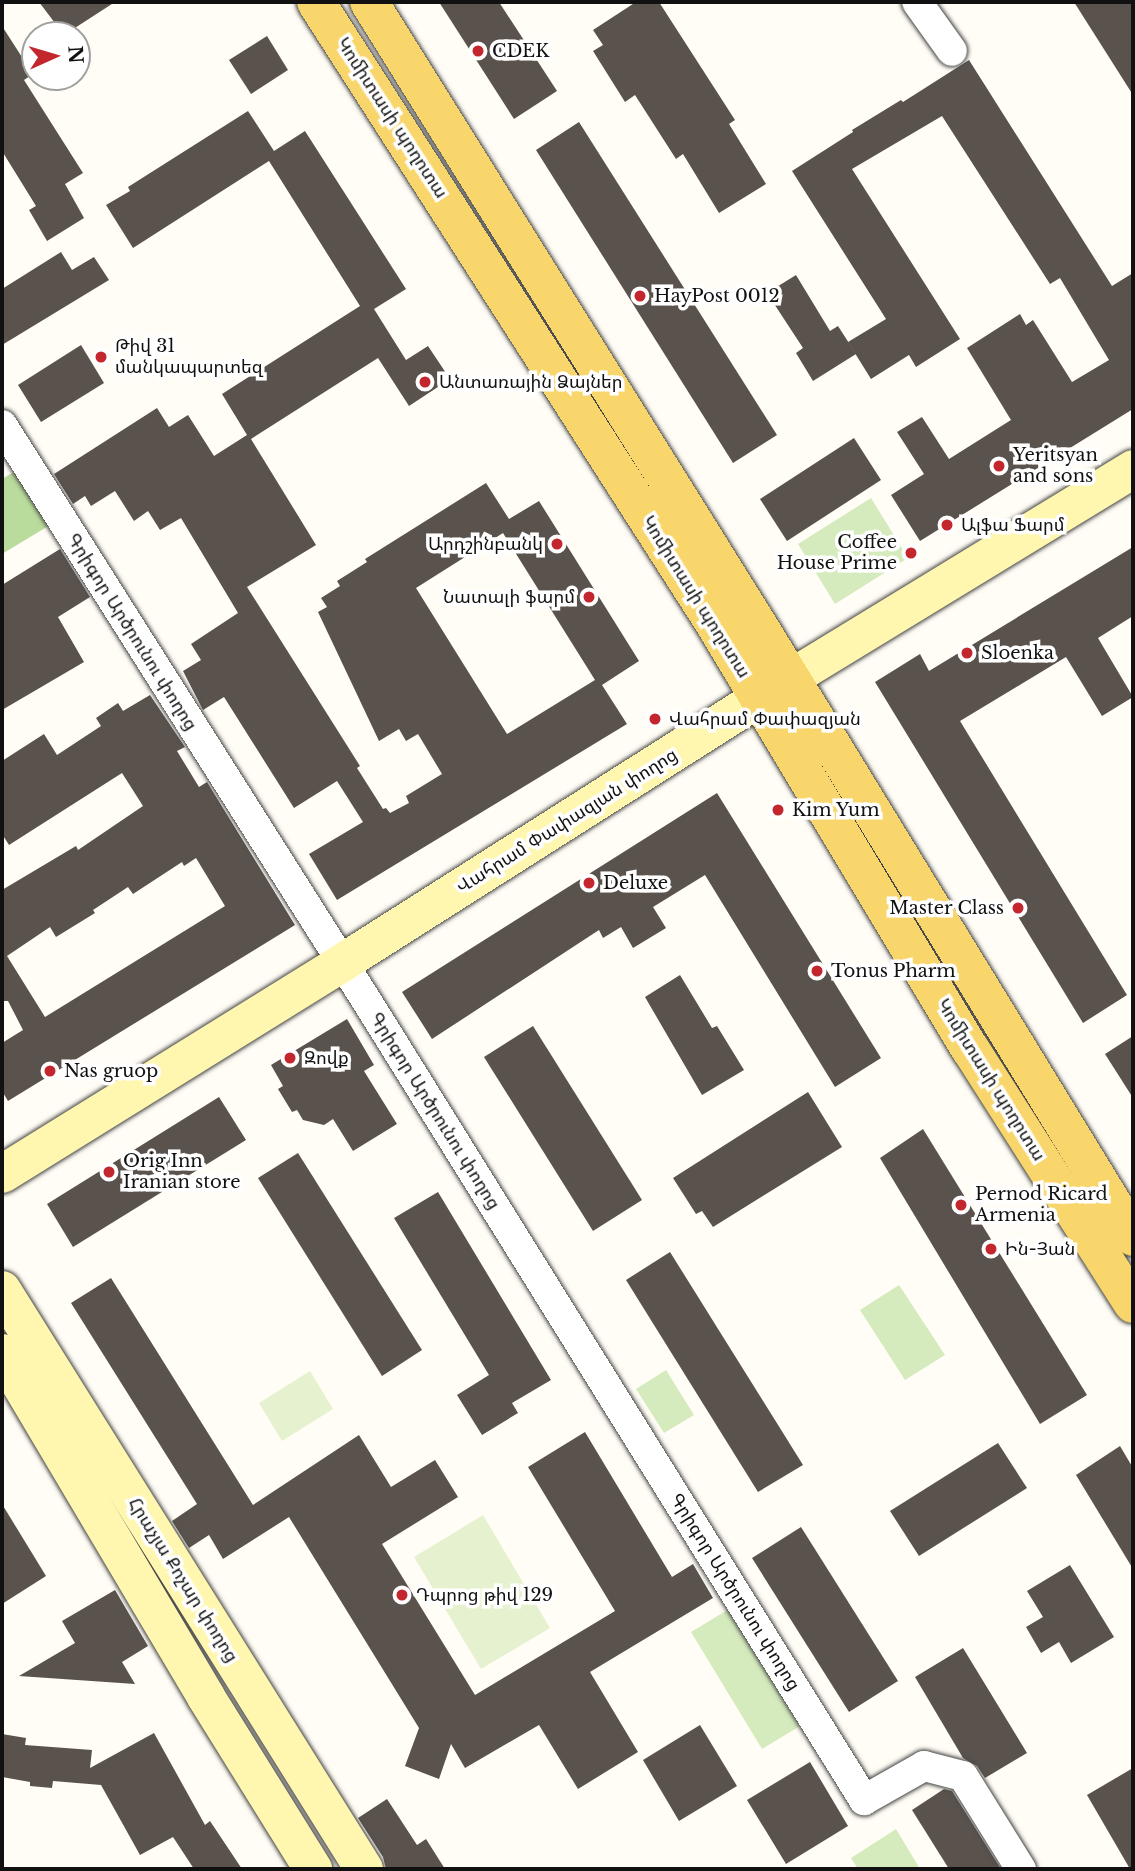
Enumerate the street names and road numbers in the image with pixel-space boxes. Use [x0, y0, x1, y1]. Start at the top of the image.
street label: Կոմիտասի պողոտա [332, 34, 452, 202]
street label: Կոմիտասի պողոտա [637, 512, 755, 682]
street label: Գրիգոր Արծրունու փողոց [62, 529, 202, 735]
street label: Վահրամ Փափազյան փողոց [453, 744, 681, 898]
street label: Կոմիտասի պողոտա [932, 995, 1050, 1165]
street label: Գրիգոր Արծրունու փողոց [365, 1008, 505, 1214]
street label: Գրիգոր Արծրունու փողոց [665, 1489, 805, 1695]
street label: Հրաչյա Քոչար փողոց [124, 1494, 242, 1666]

